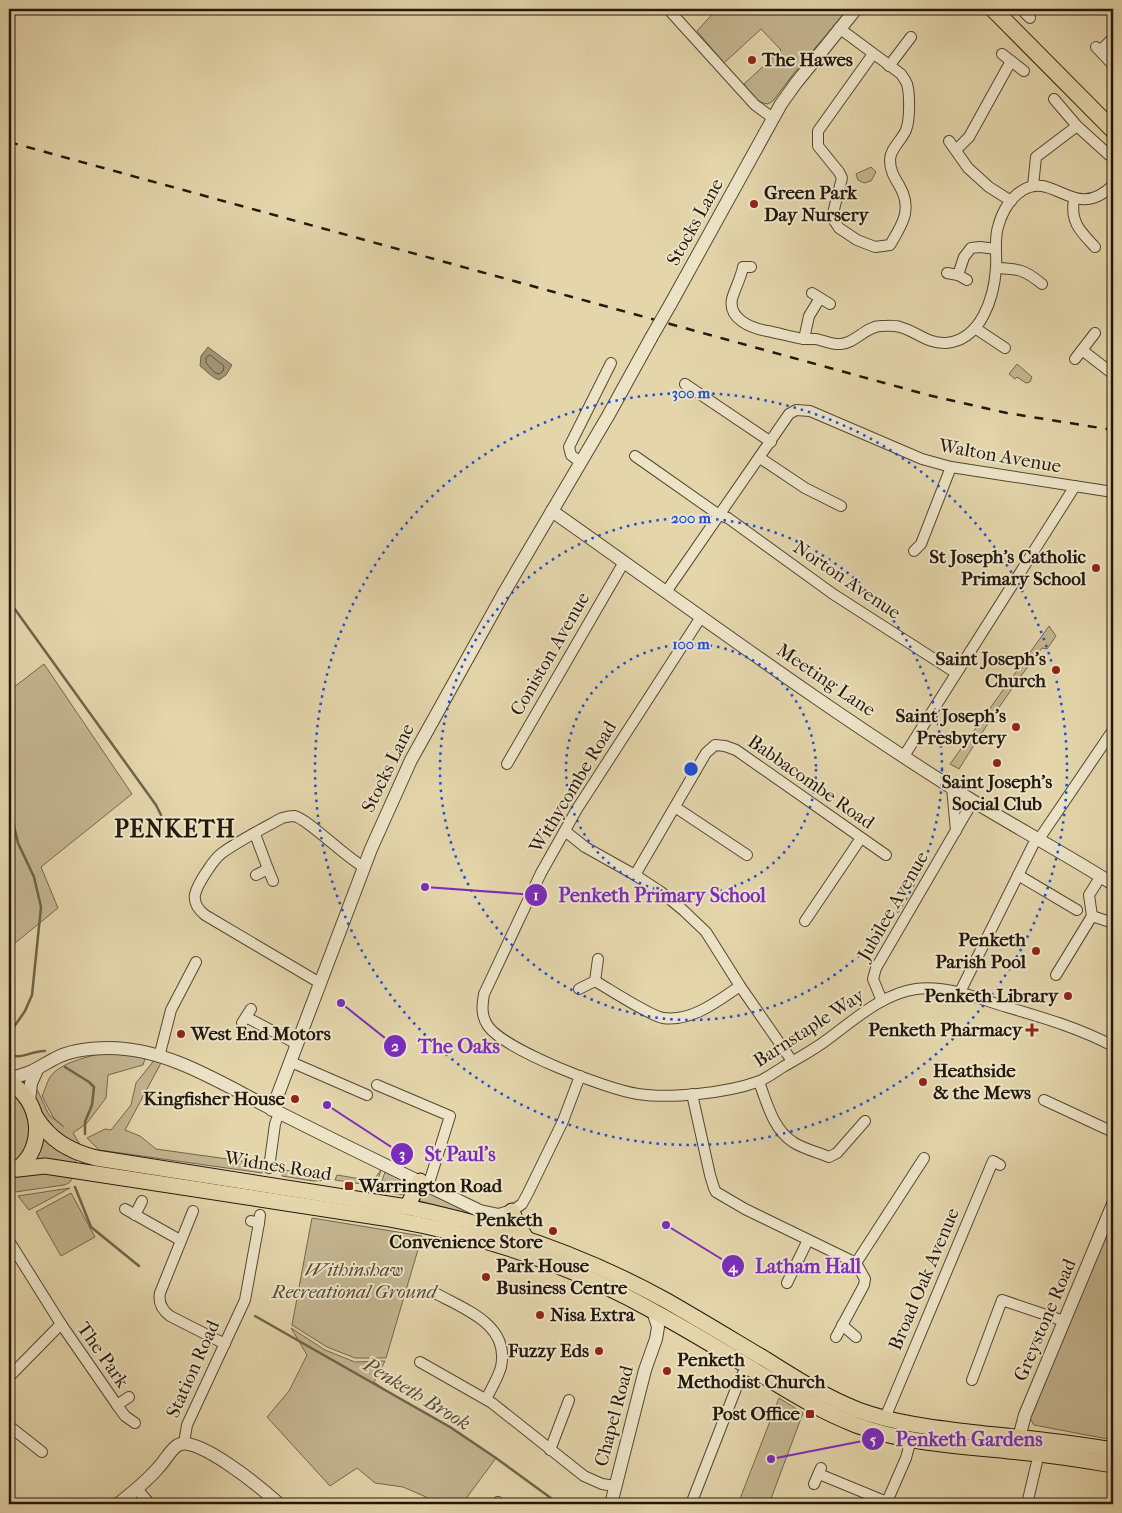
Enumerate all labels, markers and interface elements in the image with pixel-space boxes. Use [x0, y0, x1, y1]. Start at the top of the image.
place label: The Hawes [761, 49, 853, 71]
marker: The Hawes [746, 54, 758, 66]
street label: Stocks Lane [662, 175, 728, 269]
place label: Green Park Day Nursery [764, 182, 870, 226]
marker: Green Park Day Nursery [748, 198, 760, 210]
text: 300 m [672, 384, 711, 402]
street label: Walton Avenue [936, 434, 1063, 478]
text: 200 m [671, 509, 711, 527]
street label: Norton Avenue [789, 536, 905, 624]
place label: St Joseph's Catholic Primary School [929, 546, 1087, 590]
marker: St Joseph's Catholic Primary School [1090, 562, 1102, 574]
street label: Coniston Avenue [506, 588, 594, 720]
text: 100 m [672, 635, 710, 653]
street label: Meeting Lane [772, 639, 880, 721]
place label: Saint Joseph's Church [936, 648, 1046, 692]
marker: Saint Joseph's Church [1050, 664, 1062, 676]
place label: Saint Joseph's Presbytery [896, 705, 1007, 749]
street label: Withycombe Road [524, 716, 621, 858]
street label: Stocks Lane [357, 720, 419, 816]
marker: Saint Joseph's Presbytery [1010, 721, 1022, 733]
street label: Babbacombe Road [744, 730, 879, 834]
marker: Saint Joseph's Social Club [991, 757, 1003, 769]
centre of rings [682, 760, 700, 778]
place label: Saint Joseph's Social Club [942, 771, 1052, 815]
district label: PENKETH [114, 815, 236, 843]
street label: Jubilee Avenue [852, 848, 933, 966]
callout: Penketh Primary School [524, 877, 776, 912]
text: Penketh Primary School [558, 884, 766, 907]
text: 1 [533, 886, 539, 904]
place label: Penketh Parish Pool [935, 929, 1027, 973]
marker: Penketh Parish Pool [1030, 945, 1042, 957]
street label: Barnstaple Way [750, 984, 869, 1072]
place label: Penketh Library [924, 985, 1059, 1007]
marker: Penketh Library [1062, 990, 1074, 1002]
place label: Penketh Pharmacy [868, 1019, 1023, 1041]
place label: West End Motors [190, 1023, 331, 1045]
marker: Penketh Pharmacy [1026, 1024, 1038, 1036]
marker: West End Motors [175, 1028, 187, 1040]
callout: The Oaks [383, 1029, 510, 1064]
text: The Oaks [417, 1035, 501, 1058]
text: 2 [391, 1037, 399, 1055]
place label: Heathside & the Mews [933, 1060, 1031, 1104]
marker: Heathside & the Mews [917, 1076, 929, 1088]
place label: Kingfisher House [143, 1088, 286, 1110]
marker: Kingfisher House [289, 1093, 301, 1105]
callout: St Paul's [390, 1136, 506, 1171]
text: St Paul's [424, 1143, 496, 1166]
text: 3 [399, 1145, 405, 1163]
street label: Widnes Road [222, 1147, 334, 1185]
place label: Warrington Road [358, 1175, 503, 1197]
marker: Warrington Road [343, 1180, 355, 1192]
street label: Broad Oak Avenue [884, 1205, 964, 1353]
place label: Penketh Convenience Store [389, 1209, 544, 1253]
marker: Penketh Convenience Store [547, 1225, 559, 1237]
callout: Latham Hall [720, 1249, 871, 1284]
place label: Park House Business Centre [496, 1255, 628, 1299]
text: Latham Hall [755, 1255, 861, 1278]
street label: Greystone Road [1009, 1255, 1081, 1384]
text: 4 [728, 1258, 739, 1276]
park label: Withinshaw Recreational Ground [270, 1259, 439, 1303]
marker: Park House Business Centre [480, 1271, 492, 1283]
place label: Nisa Extra [550, 1304, 636, 1326]
marker: Nisa Extra [534, 1309, 546, 1321]
street label: Station Road [162, 1316, 225, 1421]
street label: The Park [72, 1318, 134, 1392]
place label: Fuzzy Eds [507, 1340, 589, 1362]
marker: Fuzzy Eds [593, 1345, 605, 1357]
place label: Penketh Methodist Church [676, 1349, 826, 1393]
water label: Penketh Brook [358, 1352, 475, 1435]
street label: Chapel Road [590, 1363, 638, 1469]
marker: Penketh Methodist Church [661, 1365, 673, 1377]
place label: Post Office [712, 1403, 801, 1425]
marker: Post Office [804, 1408, 816, 1420]
callout: Penketh Gardens [861, 1422, 1053, 1457]
text: Penketh Gardens [895, 1428, 1043, 1451]
text: 5 [870, 1430, 877, 1448]

